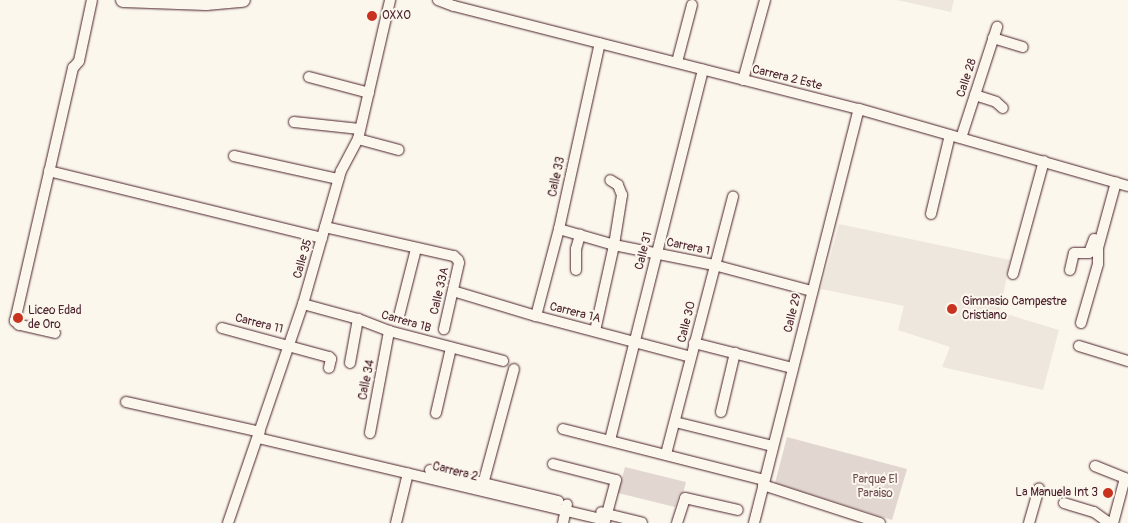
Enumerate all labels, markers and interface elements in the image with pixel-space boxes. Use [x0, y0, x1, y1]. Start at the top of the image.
place label: OXXO [382, 9, 411, 23]
marker: OXXO [366, 10, 378, 22]
street label: Calle 28 [954, 57, 980, 99]
street label: Carrera 2 Este [751, 62, 823, 94]
street label: Calle 33 [546, 156, 568, 198]
street label: Calle 31 [632, 231, 656, 271]
street label: Carrera 1 [665, 235, 711, 259]
street label: Calle 35 [291, 238, 315, 280]
street label: Calle 33A [428, 266, 452, 316]
street label: Calle 29 [781, 292, 805, 334]
place label: Gimnasio Campestre Cristiano [962, 295, 1067, 323]
street label: Carrera 1A [548, 300, 602, 326]
street label: Calle 30 [675, 300, 699, 344]
marker: Gimnasio Campestre Cristiano [946, 303, 958, 315]
place label: Liceo Edad de Oro [28, 304, 82, 332]
street label: Carrera 1B [379, 308, 433, 336]
street label: Carrera 11 [233, 311, 285, 337]
marker: Liceo Edad de Oro [12, 312, 24, 324]
street label: Calle 34 [356, 359, 378, 401]
street label: Carrera 2 [431, 459, 479, 485]
park label: Parque El Paraiso [852, 473, 898, 501]
place label: La Manuela Int 3 [1015, 486, 1098, 500]
marker: La Manuela Int 3 [1102, 487, 1114, 499]

